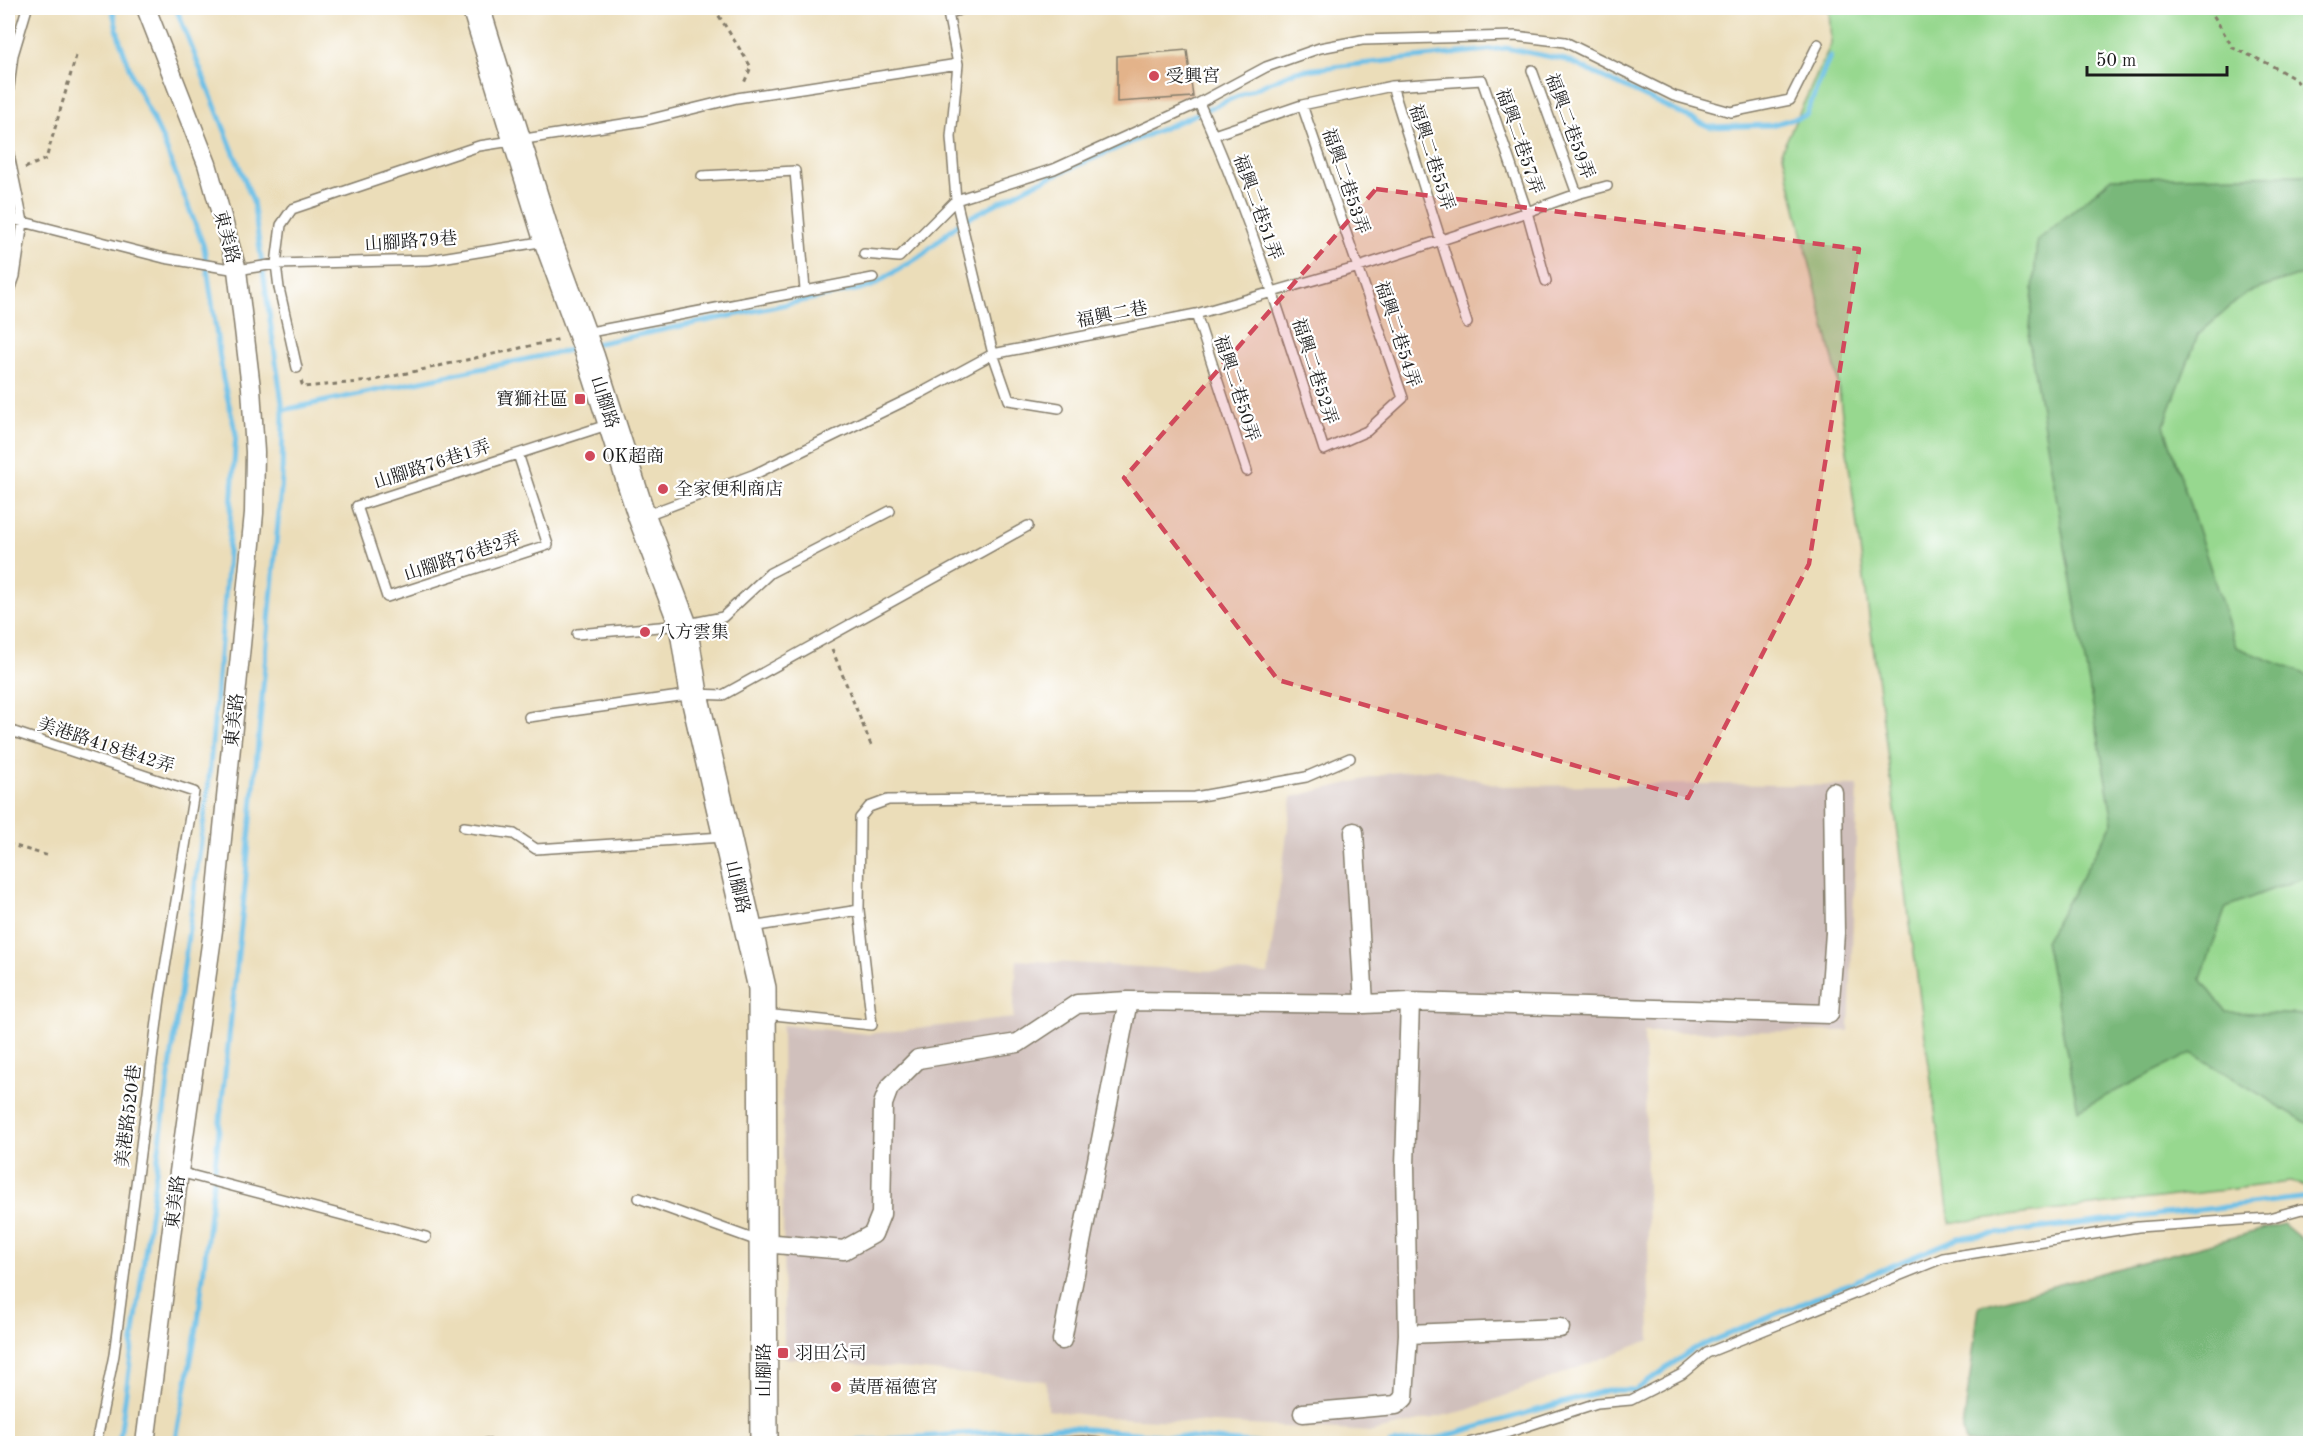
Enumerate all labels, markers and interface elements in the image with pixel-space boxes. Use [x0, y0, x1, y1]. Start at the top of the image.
scale bar [2087, 39, 2226, 77]
text: 50 m [2096, 52, 2136, 70]
place label: 受興宮 [1166, 66, 1220, 86]
marker: 受興宮 [1147, 69, 1161, 83]
street label: 福興二巷59弄 [1542, 70, 1598, 182]
street label: 福興二巷57弄 [1492, 85, 1548, 197]
street label: 福興二巷55弄 [1405, 101, 1459, 213]
street label: 福興二巷53弄 [1318, 125, 1374, 237]
street label: 福興二巷51弄 [1230, 151, 1286, 263]
street label: 東美路 [210, 208, 244, 266]
street label: 山腳路79巷 [364, 228, 458, 254]
street label: 福興二巷54弄 [1371, 278, 1425, 390]
street label: 福興二巷 [1075, 297, 1149, 331]
street label: 福興二巷52弄 [1288, 315, 1342, 427]
street label: 福興二巷50弄 [1210, 332, 1264, 444]
street label: 山腳路 [587, 373, 623, 431]
place label: 寶獅社區 [496, 389, 568, 409]
marker: 寶獅社區 [573, 392, 587, 406]
street label: 山腳路76巷1弄 [371, 436, 493, 492]
place label: OK超商 [602, 446, 664, 466]
marker: OK超商 [583, 449, 597, 463]
place label: 全家便利商店 [675, 479, 783, 499]
marker: 全家便利商店 [656, 482, 670, 496]
street label: 山腳路76巷2弄 [401, 528, 523, 584]
place label: 八方雲集 [657, 622, 729, 642]
marker: 八方雲集 [638, 625, 652, 639]
street label: 東美路 [221, 692, 247, 748]
street label: 美港路418巷42弄 [35, 714, 177, 776]
street label: 山腳路 [722, 858, 754, 916]
street label: 美港路520巷 [112, 1064, 144, 1168]
street label: 東美路 [162, 1174, 188, 1230]
street label: 山腳路 [754, 1343, 774, 1397]
place label: 羽田公司 [795, 1343, 867, 1363]
marker: 羽田公司 [776, 1346, 790, 1360]
place label: 黃厝福德宮 [848, 1377, 938, 1397]
marker: 黃厝福德宮 [829, 1380, 843, 1394]

